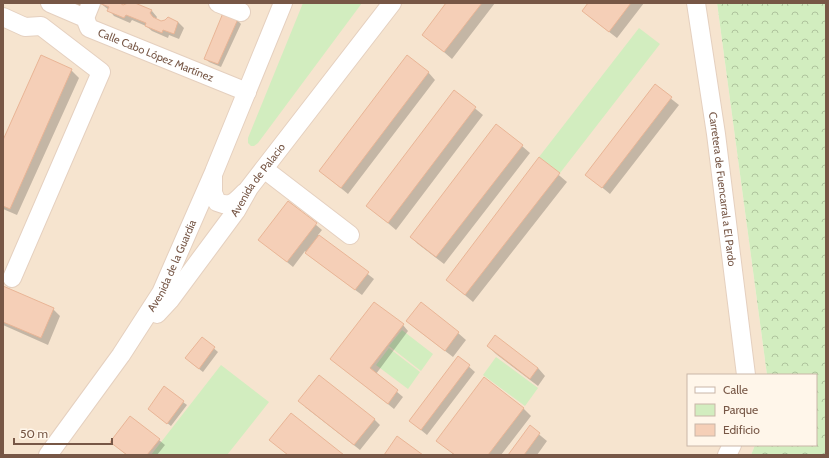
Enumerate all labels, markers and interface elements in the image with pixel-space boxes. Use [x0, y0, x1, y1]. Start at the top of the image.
street label: Calle Cabo López Martínez [96, 25, 216, 85]
street label: Carretera de Fuencarral a El Pardo [706, 111, 739, 267]
street label: Avenida de Palacio [227, 140, 288, 219]
street label: Avenida de la Guardia [144, 217, 200, 314]
legend [687, 374, 817, 446]
text: Calle [723, 382, 748, 397]
text: Parque [723, 402, 758, 417]
scale bar [14, 420, 112, 446]
text: Edificio [723, 422, 760, 437]
text: 50 m [20, 426, 48, 441]

